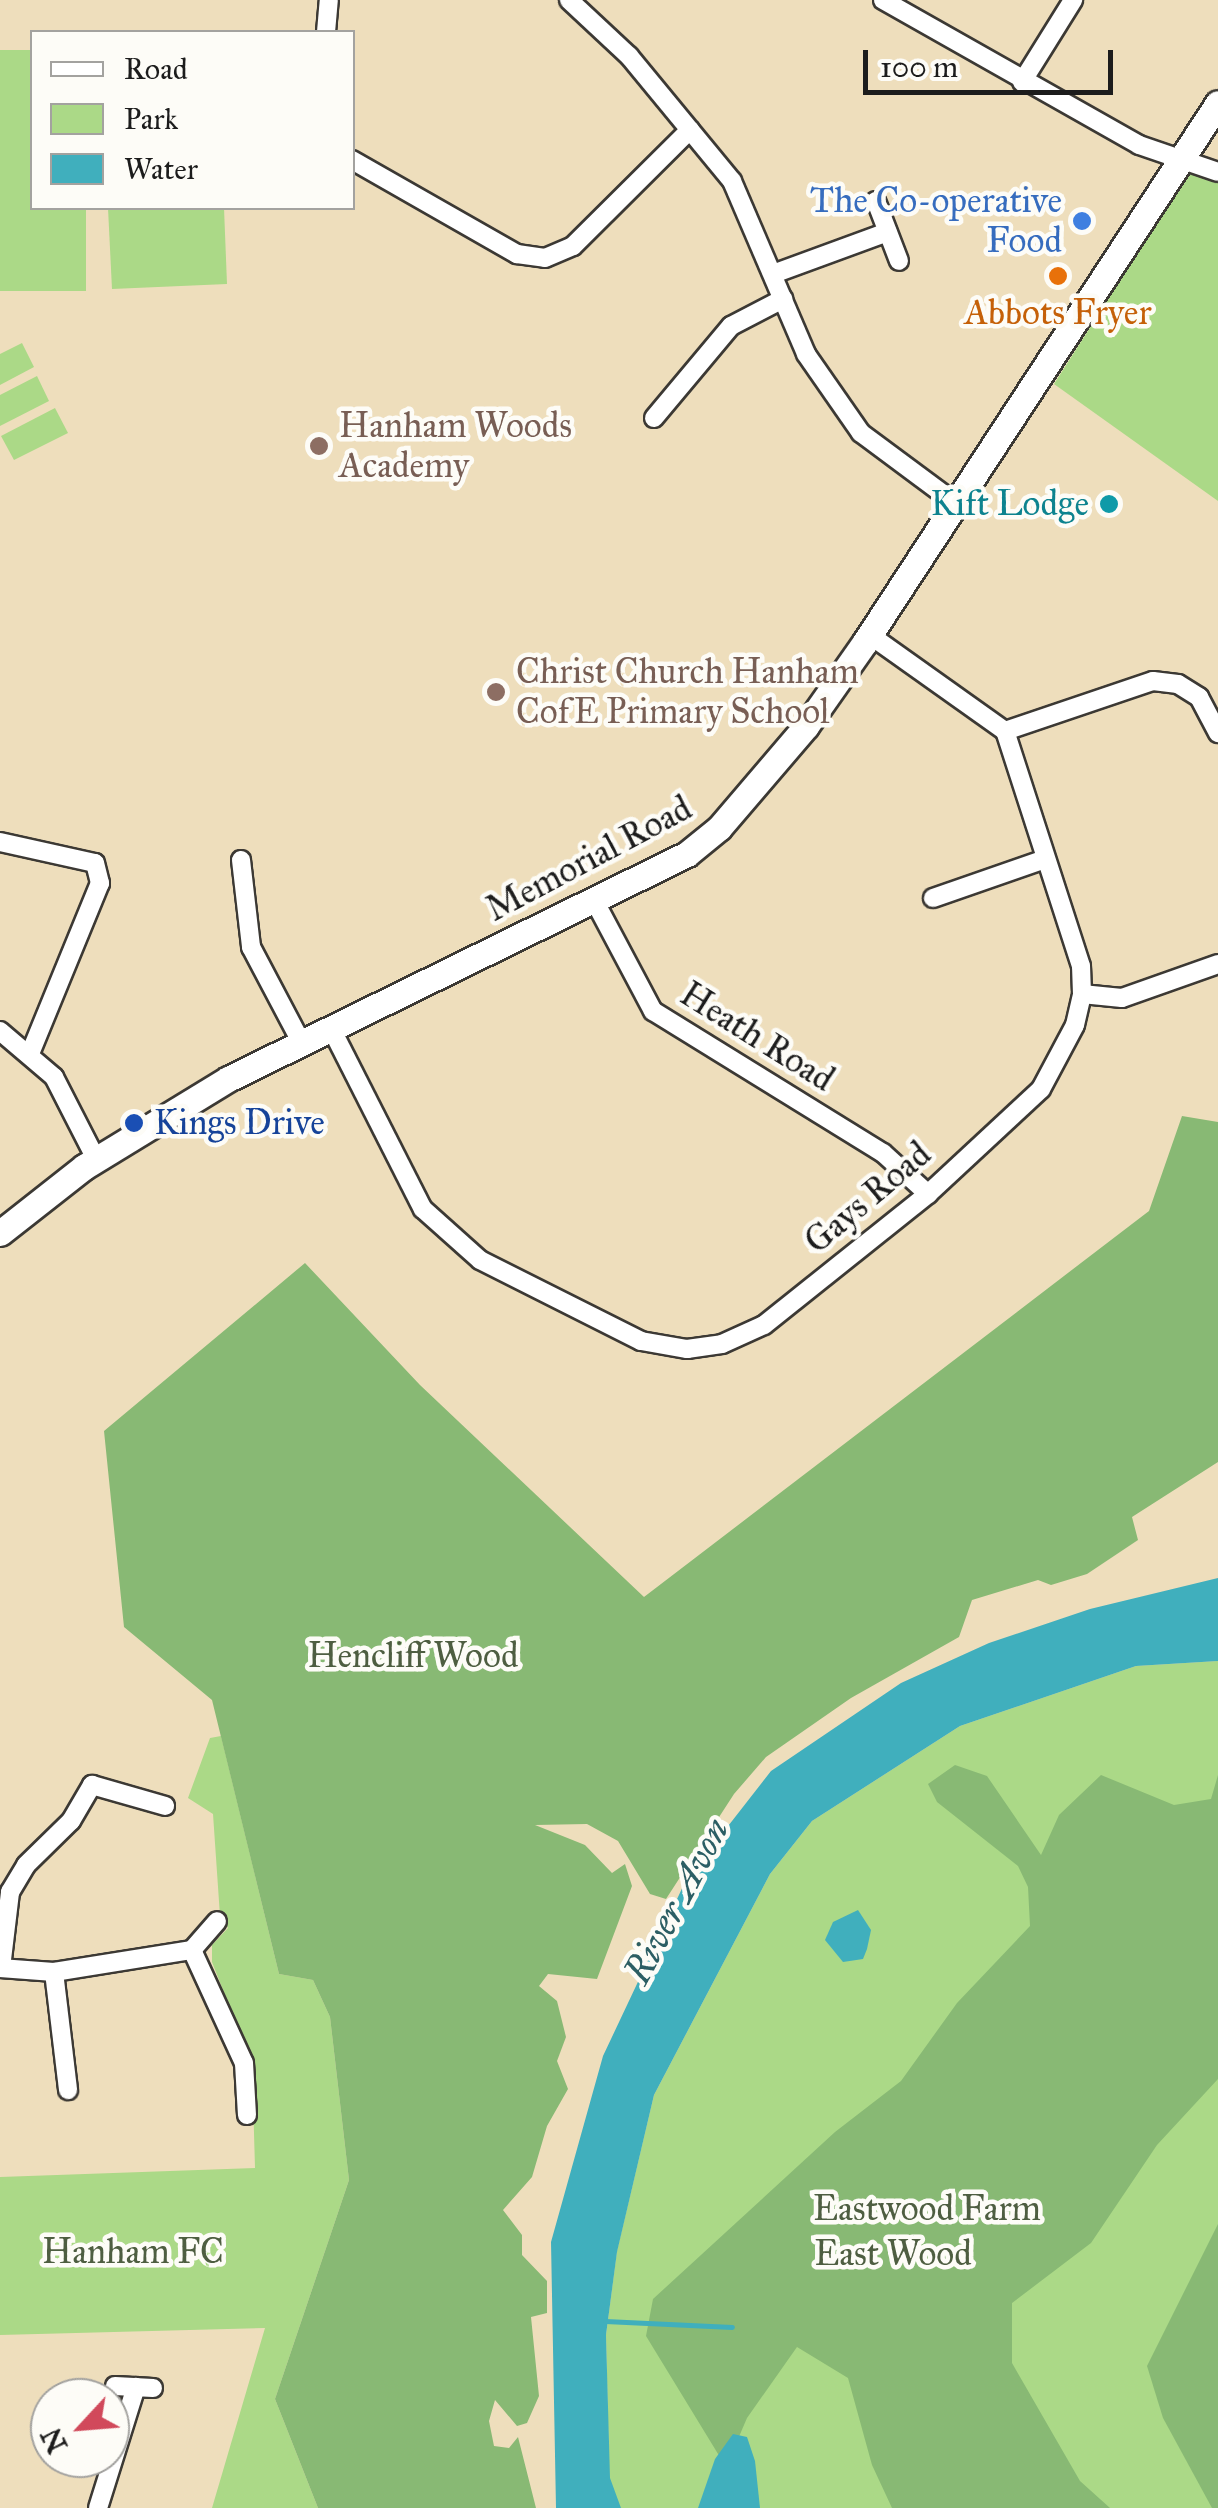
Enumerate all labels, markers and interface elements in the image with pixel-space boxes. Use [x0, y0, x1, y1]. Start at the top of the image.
legend [30, 30, 355, 210]
scale bar [868, 30, 1118, 92]
text: 100 m [880, 49, 958, 85]
text: Road [124, 51, 188, 87]
text: Park [124, 101, 178, 137]
text: Water [124, 151, 198, 187]
place label: The Co-operative Food [810, 180, 1062, 262]
marker: The Co-operative Food [1071, 210, 1093, 232]
marker: Abbots Fryer [1047, 265, 1069, 287]
place label: Abbots Fryer [964, 292, 1152, 334]
place label: Hanham Woods Academy [339, 405, 572, 487]
marker: Hanham Woods Academy [308, 435, 330, 457]
place label: Kift Lodge [931, 483, 1089, 525]
marker: Kift Lodge [1098, 493, 1120, 515]
place label: Christ Church Hanham CofE Primary School [516, 651, 859, 733]
marker: Christ Church Hanham CofE Primary School [485, 681, 507, 703]
street label: Memorial Road [479, 787, 699, 931]
street label: Heath Road [672, 973, 842, 1101]
place label: Kings Drive [154, 1102, 325, 1144]
marker: Kings Drive [123, 1112, 145, 1134]
street label: Gays Road [797, 1133, 939, 1263]
park label: Hencliff Wood [308, 1635, 518, 1677]
water label: River Avon [614, 1811, 740, 1991]
park label: Eastwood Farm [813, 2188, 1041, 2230]
park label: Hanham FC [42, 2231, 224, 2273]
park label: East Wood [814, 2233, 972, 2275]
north arrow [30, 2378, 130, 2478]
text: N [33, 2422, 75, 2459]

